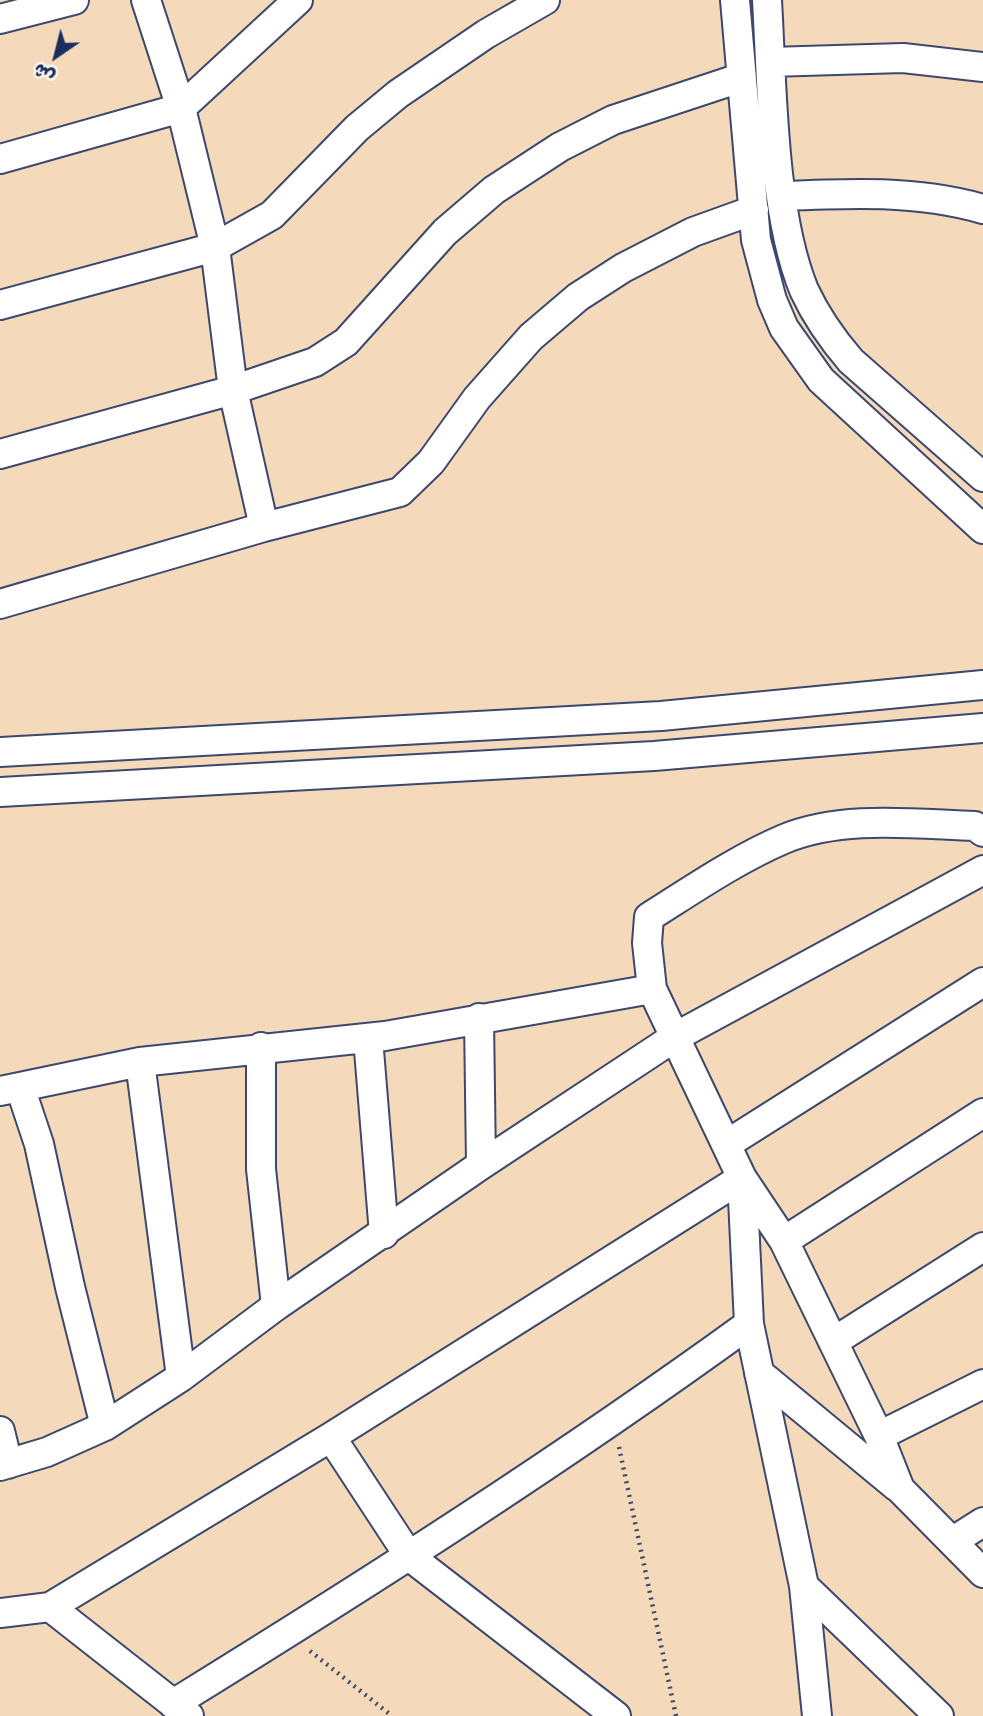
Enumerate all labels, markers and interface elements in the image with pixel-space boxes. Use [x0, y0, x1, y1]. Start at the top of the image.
north arrow [21, 21, 91, 91]
text: ش [29, 58, 59, 88]

